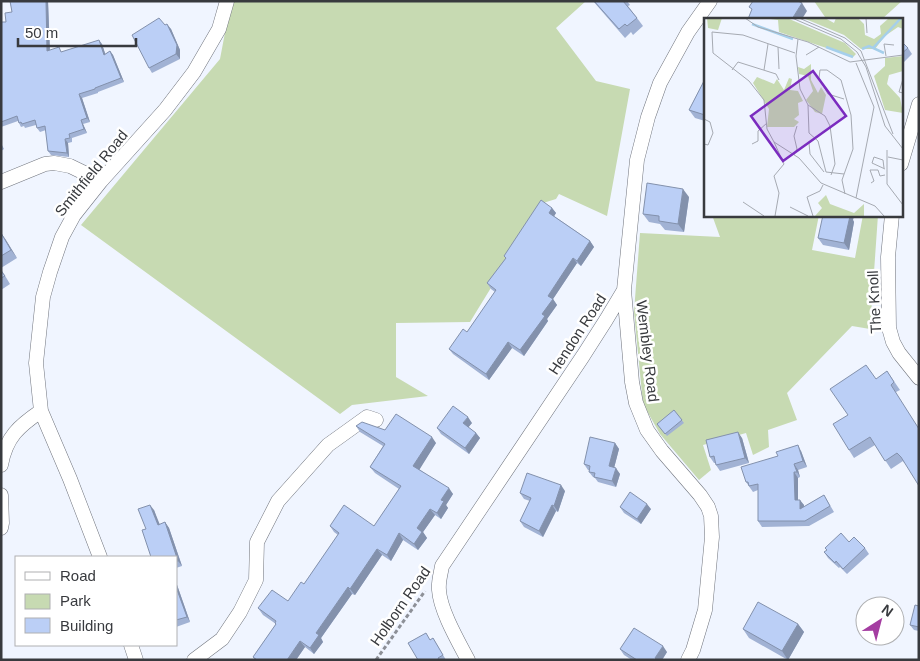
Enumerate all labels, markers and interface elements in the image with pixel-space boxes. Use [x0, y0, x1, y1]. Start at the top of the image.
scale bar [18, 15, 135, 47]
inset map [704, 18, 902, 216]
text: 50 m [25, 24, 58, 41]
street label: Smithfield Road [51, 127, 131, 219]
street label: The Knoll [864, 270, 884, 334]
street label: Hendon Road [545, 291, 609, 377]
street label: Wembley Road [633, 299, 663, 403]
legend [15, 556, 178, 646]
street label: Holborn Road [366, 563, 434, 649]
text: Road [60, 567, 96, 584]
text: Park [60, 592, 91, 609]
north arrow [855, 596, 905, 646]
text: N [879, 601, 896, 620]
text: Building [60, 617, 113, 634]

